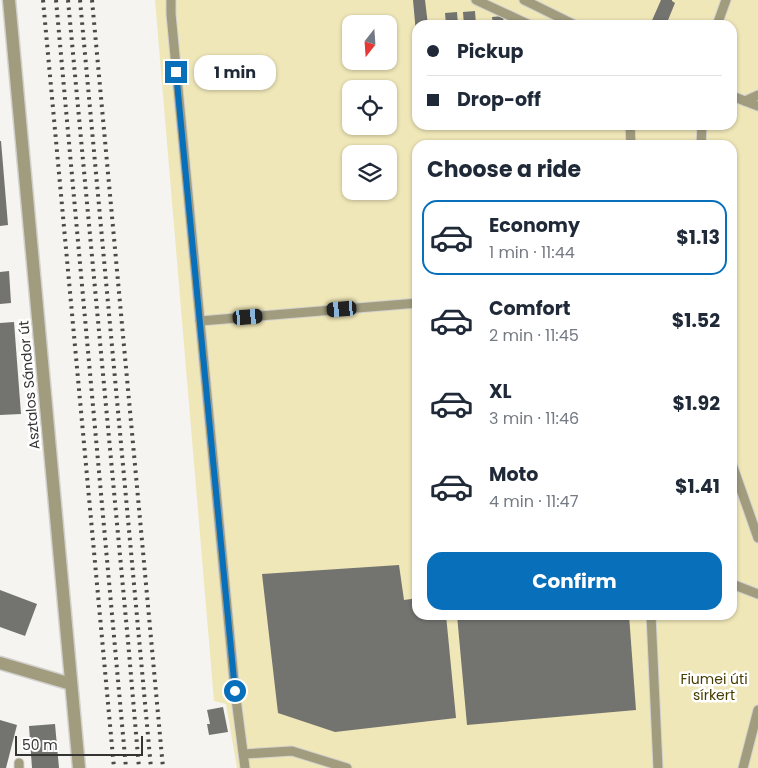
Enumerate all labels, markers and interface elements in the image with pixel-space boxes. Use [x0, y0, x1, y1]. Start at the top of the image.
north arrow [342, 15, 398, 70]
map controls [342, 15, 397, 200]
text: Pickup [457, 38, 523, 65]
callout: 1 min [194, 54, 276, 90]
route end [165, 61, 187, 83]
text: 1 min [214, 61, 256, 84]
button: locate [342, 80, 397, 135]
text: Drop-off [457, 86, 541, 113]
button: layers [342, 145, 397, 200]
text: Choose a ride [427, 154, 581, 185]
text: Economy [489, 212, 580, 239]
icon: car [429, 215, 474, 260]
text: $1.13 [676, 224, 720, 251]
text: 1 min · 11:44 [489, 241, 575, 264]
text: Comfort [489, 295, 571, 322]
icon: car [429, 298, 474, 343]
car [326, 300, 357, 318]
text: $1.52 [672, 307, 720, 334]
car [232, 308, 263, 326]
street label: Asztalos Sándor út [13, 320, 45, 450]
text: 2 min · 11:45 [489, 324, 579, 347]
text: XL [489, 378, 512, 405]
icon: car [429, 381, 474, 426]
text: $1.92 [672, 390, 720, 417]
text: 3 min · 11:46 [489, 407, 579, 430]
text: Moto [489, 461, 538, 488]
icon: car [429, 464, 474, 509]
text: $1.41 [675, 473, 720, 500]
text: 4 min · 11:47 [489, 490, 578, 513]
button: Confirm [427, 552, 722, 610]
park label: Fiumei úti sírkert [680, 669, 748, 705]
route start [224, 680, 246, 702]
scale bar [15, 733, 142, 756]
text: 50 m [22, 735, 58, 755]

